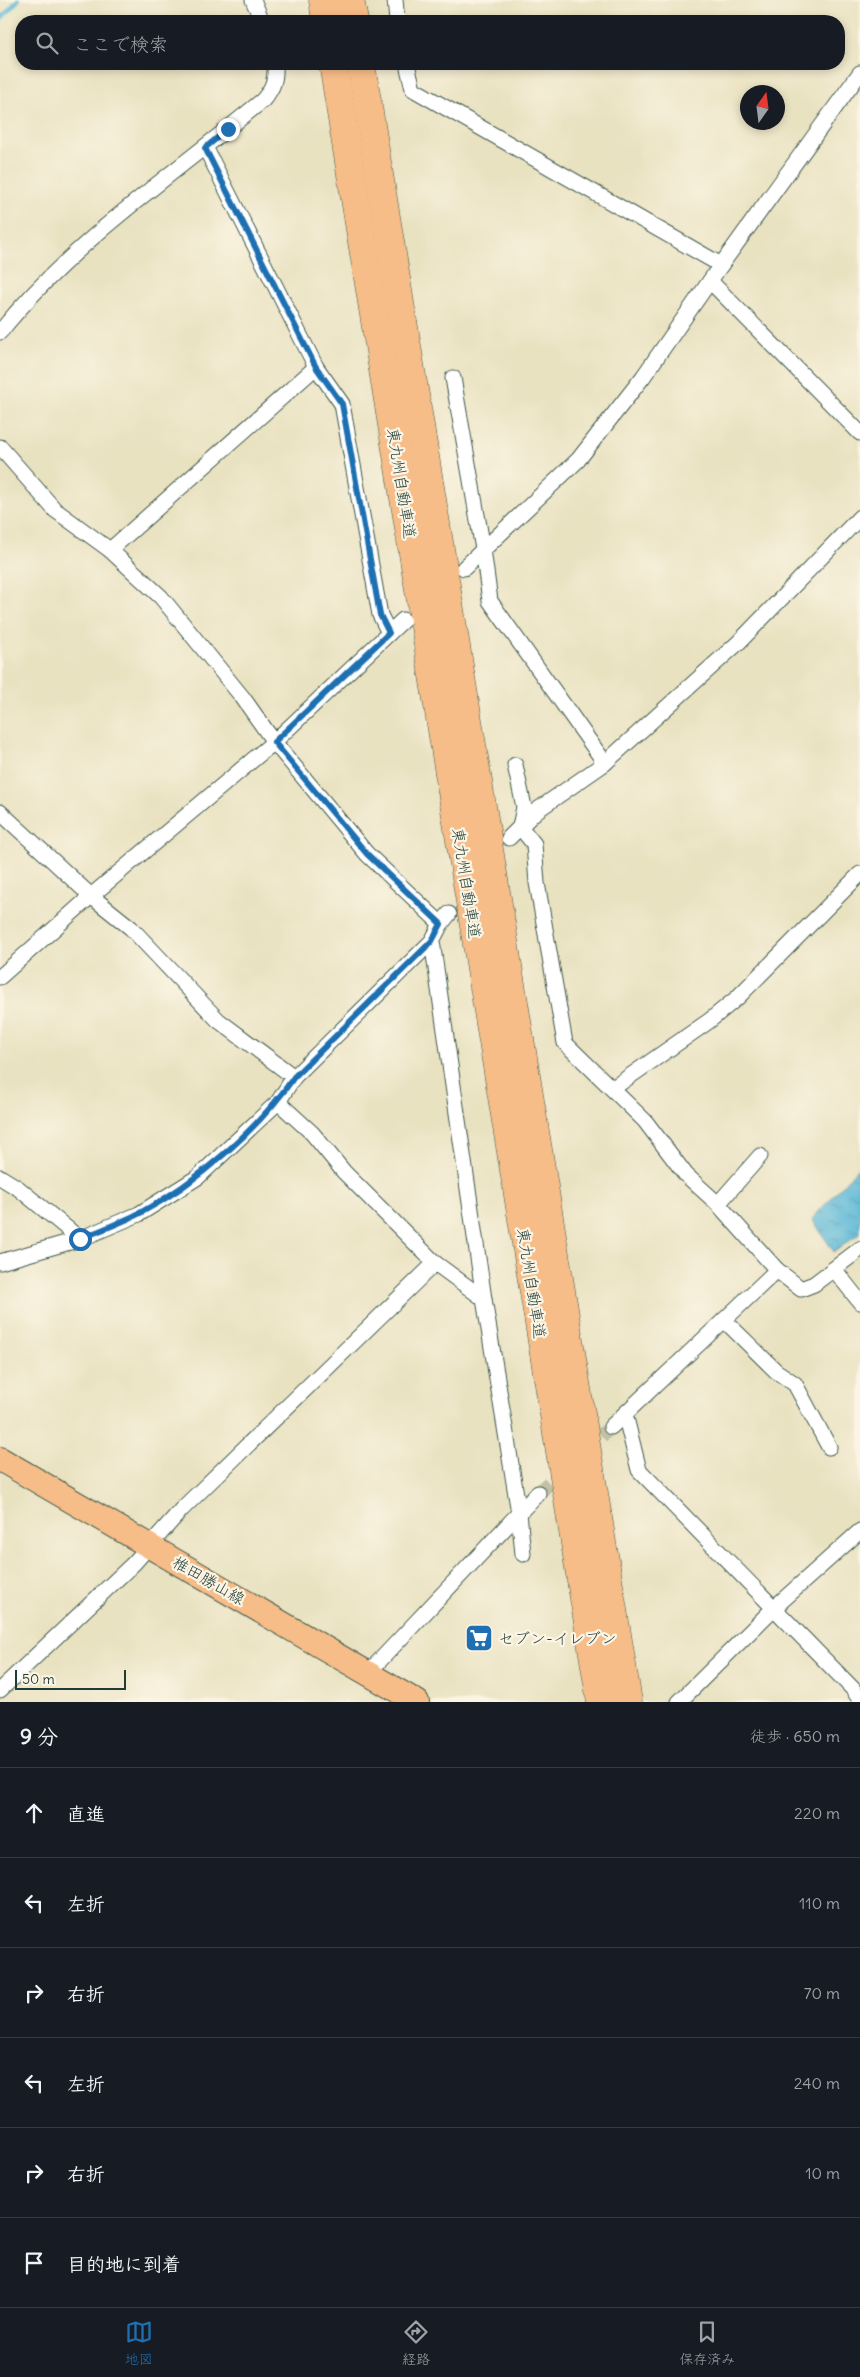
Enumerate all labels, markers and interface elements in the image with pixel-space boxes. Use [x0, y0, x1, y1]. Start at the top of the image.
search box [15, 15, 845, 70]
icon: search [33, 29, 61, 57]
text: ここで検索 [73, 32, 168, 56]
north arrow [740, 85, 785, 130]
route end [217, 118, 240, 141]
street label: 東九州自動車道 [383, 426, 421, 540]
street label: 東九州自動車道 [448, 826, 486, 940]
street label: 東九州自動車道 [513, 1226, 551, 1340]
route start [69, 1228, 92, 1251]
street label: 椎田勝山線 [169, 1551, 249, 1609]
supermarket icon: セブン-イレブン [464, 1623, 494, 1653]
place label: セブン-イレブン [498, 1628, 617, 1648]
scale bar [15, 1667, 126, 1690]
text: 50 m [22, 1670, 55, 1688]
text: 9 分 [20, 1723, 58, 1750]
text: 徒歩 · 650 m [750, 1726, 840, 1746]
icon: ahead [20, 1799, 48, 1827]
text: 直進 [67, 1802, 105, 1826]
text: 220 m [794, 1803, 840, 1823]
icon: left [20, 1889, 48, 1917]
text: 左折 [67, 1892, 105, 1916]
text: 110 m [799, 1893, 840, 1913]
icon: right [20, 1979, 48, 2007]
text: 右折 [67, 1982, 105, 2006]
text: 70 m [804, 1983, 840, 2003]
icon: left [20, 2069, 48, 2097]
text: 左折 [67, 2072, 105, 2096]
text: 240 m [794, 2073, 840, 2093]
icon: right [20, 2159, 48, 2187]
text: 右折 [67, 2162, 105, 2186]
text: 10 m [805, 2163, 840, 2183]
icon: arrive [20, 2249, 48, 2277]
text: 目的地に到着 [67, 2252, 181, 2276]
tab: 地図 [125, 2318, 153, 2368]
tab: 経路 [402, 2318, 430, 2368]
tab: 保存済み [679, 2318, 735, 2368]

